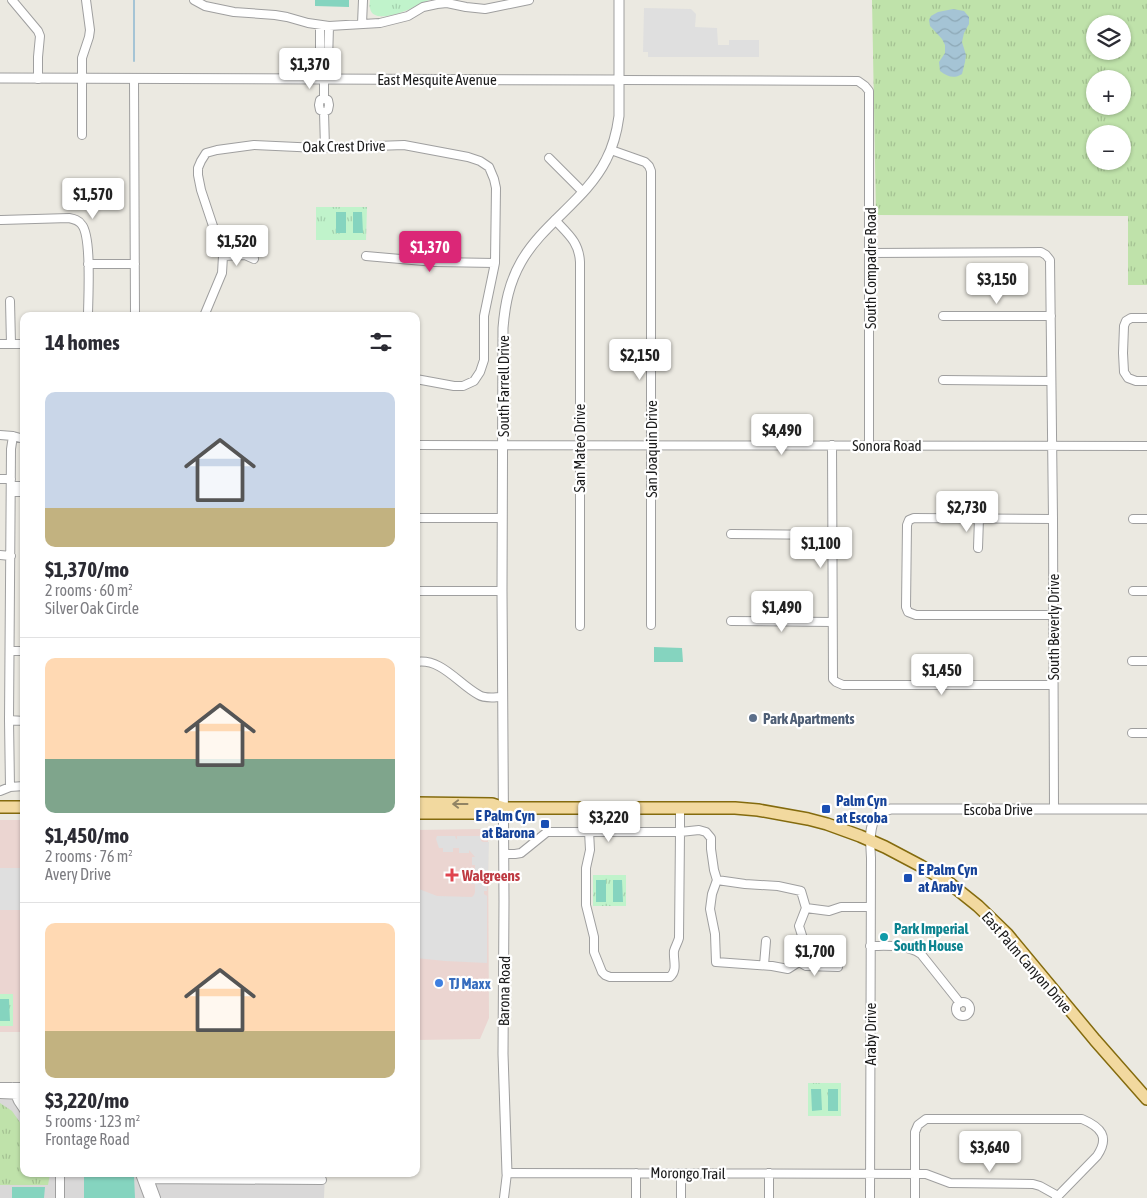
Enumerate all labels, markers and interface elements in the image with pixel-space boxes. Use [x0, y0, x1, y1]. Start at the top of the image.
map controls [1086, 15, 1131, 170]
button: layers [1086, 15, 1131, 60]
pin: $1,370 [269, 48, 351, 90]
text: $1,370 [290, 55, 330, 73]
button: + [1086, 70, 1131, 115]
street label: East Mesquite Avenue [377, 71, 497, 88]
button: − [1086, 125, 1131, 170]
street label: Oak Crest Drive [302, 137, 386, 155]
pin: $1,570 [52, 178, 134, 220]
text: $1,570 [73, 185, 113, 203]
street label: South Compadre Road [862, 207, 879, 329]
pin: $1,520 [196, 224, 278, 267]
pin: $1,370 [389, 230, 471, 273]
text: $1,520 [217, 232, 257, 250]
text: $1,370 [410, 238, 450, 256]
pin: $3,150 [956, 262, 1038, 305]
text: $3,150 [977, 270, 1017, 288]
icon: filters [367, 328, 395, 356]
text: 14 homes [45, 330, 120, 354]
street label: South Farrell Drive [495, 335, 512, 437]
pin: $2,150 [599, 338, 681, 381]
text: $2,150 [620, 346, 660, 364]
street label: San Joaquin Drive [643, 400, 660, 498]
street label: San Mateo Drive [571, 403, 588, 492]
pin: $4,490 [741, 414, 823, 456]
text: $4,490 [762, 421, 802, 439]
icon: home [175, 425, 265, 515]
street label: Sonora Road [852, 437, 922, 454]
pin: $2,730 [926, 490, 1008, 533]
text: $2,730 [947, 498, 987, 516]
pin: $1,100 [780, 526, 862, 569]
text: $1,100 [801, 534, 841, 552]
text: $1,370/mo [45, 557, 129, 581]
street label: South Beverly Drive [1045, 574, 1062, 680]
text: 2 rooms · 60 m² [45, 581, 133, 599]
pin: $1,490 [741, 590, 823, 633]
text: $1,490 [762, 598, 802, 616]
text: Silver Oak Circle [45, 599, 139, 617]
pin: $1,450 [901, 654, 983, 696]
text: $1,450 [922, 661, 962, 679]
icon: home [175, 690, 265, 780]
place label: Park Apartments [763, 710, 855, 727]
marker: Park Apartments [747, 712, 759, 724]
place label: Palm Cyn at Escoba [836, 792, 888, 826]
one-way arrow [453, 799, 469, 808]
pin: $3,220 [568, 800, 650, 843]
street label: Escoba Drive [963, 801, 1033, 818]
marker: Palm Cyn at Escoba [820, 803, 832, 815]
place label: E Palm Cyn at Barona [475, 807, 535, 841]
text: $3,220 [589, 808, 629, 826]
marker: E Palm Cyn at Barona [539, 818, 551, 830]
text: $1,450/mo [45, 823, 129, 847]
text: 2 rooms · 76 m² [45, 847, 133, 865]
place label: E Palm Cyn at Araby [918, 861, 978, 895]
text: Avery Drive [45, 865, 111, 883]
place label: Walgreens [461, 867, 521, 884]
marker: Walgreens [446, 869, 458, 881]
marker: E Palm Cyn at Araby [902, 872, 914, 884]
street label: East Palm Canyon Drive [978, 908, 1076, 1016]
place label: Park Imperial South House [894, 920, 970, 954]
marker: Park Imperial South House [878, 931, 890, 943]
pin: $1,700 [774, 934, 856, 977]
text: $1,700 [795, 942, 835, 960]
icon: home [175, 955, 265, 1045]
street label: Barona Road [495, 956, 513, 1026]
place label: TJ Maxx [449, 975, 491, 992]
marker: TJ Maxx [433, 977, 445, 989]
street label: Araby Drive [862, 1002, 879, 1065]
text: $3,220/mo [45, 1088, 129, 1112]
text: 5 rooms · 123 m² [45, 1112, 140, 1130]
text: Frontage Road [45, 1130, 130, 1148]
pin: $3,640 [949, 1130, 1031, 1173]
text: $3,640 [970, 1138, 1010, 1156]
street label: Morongo Trail [650, 1164, 726, 1182]

